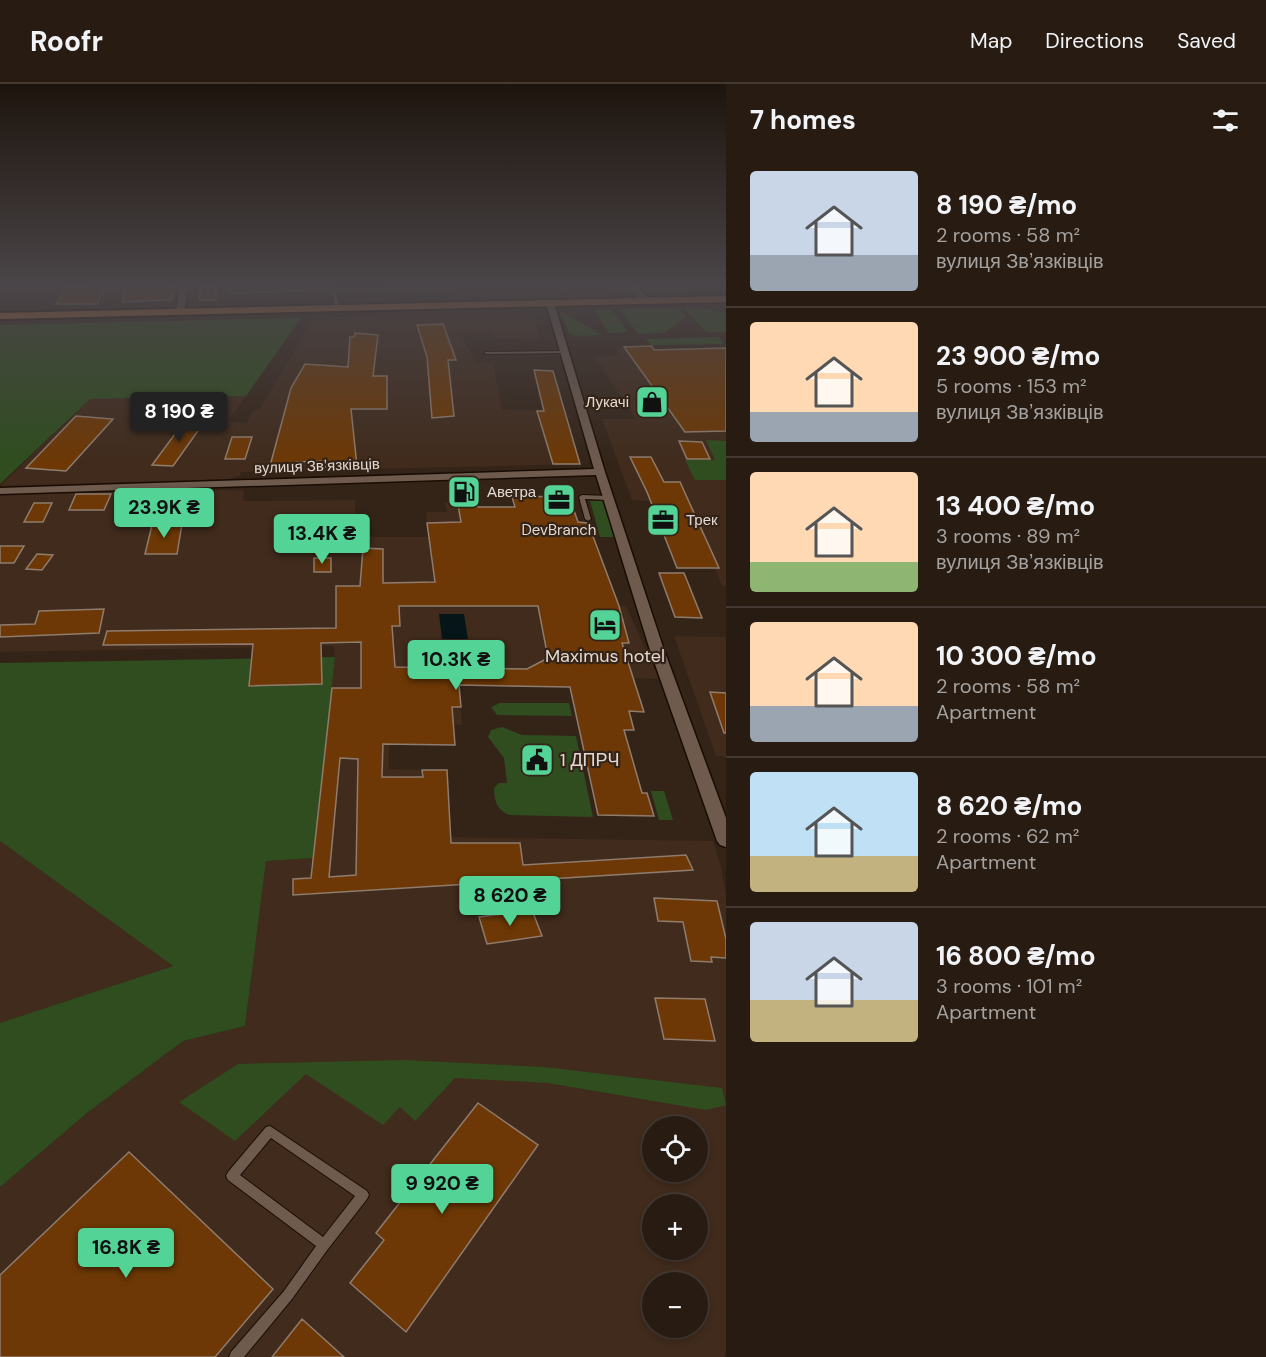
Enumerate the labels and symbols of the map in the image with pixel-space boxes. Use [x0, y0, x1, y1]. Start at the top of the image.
shop icon: Лукачі [634, 384, 670, 420]
pin: 8 190 ₴ [124, 392, 234, 443]
place label: Лукачі [585, 392, 629, 412]
street label: вулиця Звʼязківців [254, 454, 380, 478]
fuel station icon: Аветра [446, 474, 482, 510]
place label: Аветра [487, 482, 537, 502]
office icon: DevBranch [541, 482, 577, 518]
pin: 23.9K ₴ [109, 488, 219, 539]
office icon: Трек [645, 502, 681, 538]
place label: Трек [686, 510, 718, 530]
pin: 13.4K ₴ [267, 514, 377, 565]
place label: DevBranch [521, 520, 597, 540]
hotel icon: Maximus hotel [587, 607, 623, 643]
pin: 10.3K ₴ [401, 640, 511, 691]
place label: Maximus hotel [545, 644, 665, 668]
public building icon: 1 ДПРЧ [519, 742, 555, 778]
place label: 1 ДПРЧ [560, 748, 620, 772]
pin: 8 620 ₴ [455, 876, 565, 927]
pin: 9 920 ₴ [387, 1164, 497, 1215]
pin: 16.8K ₴ [71, 1228, 181, 1279]

